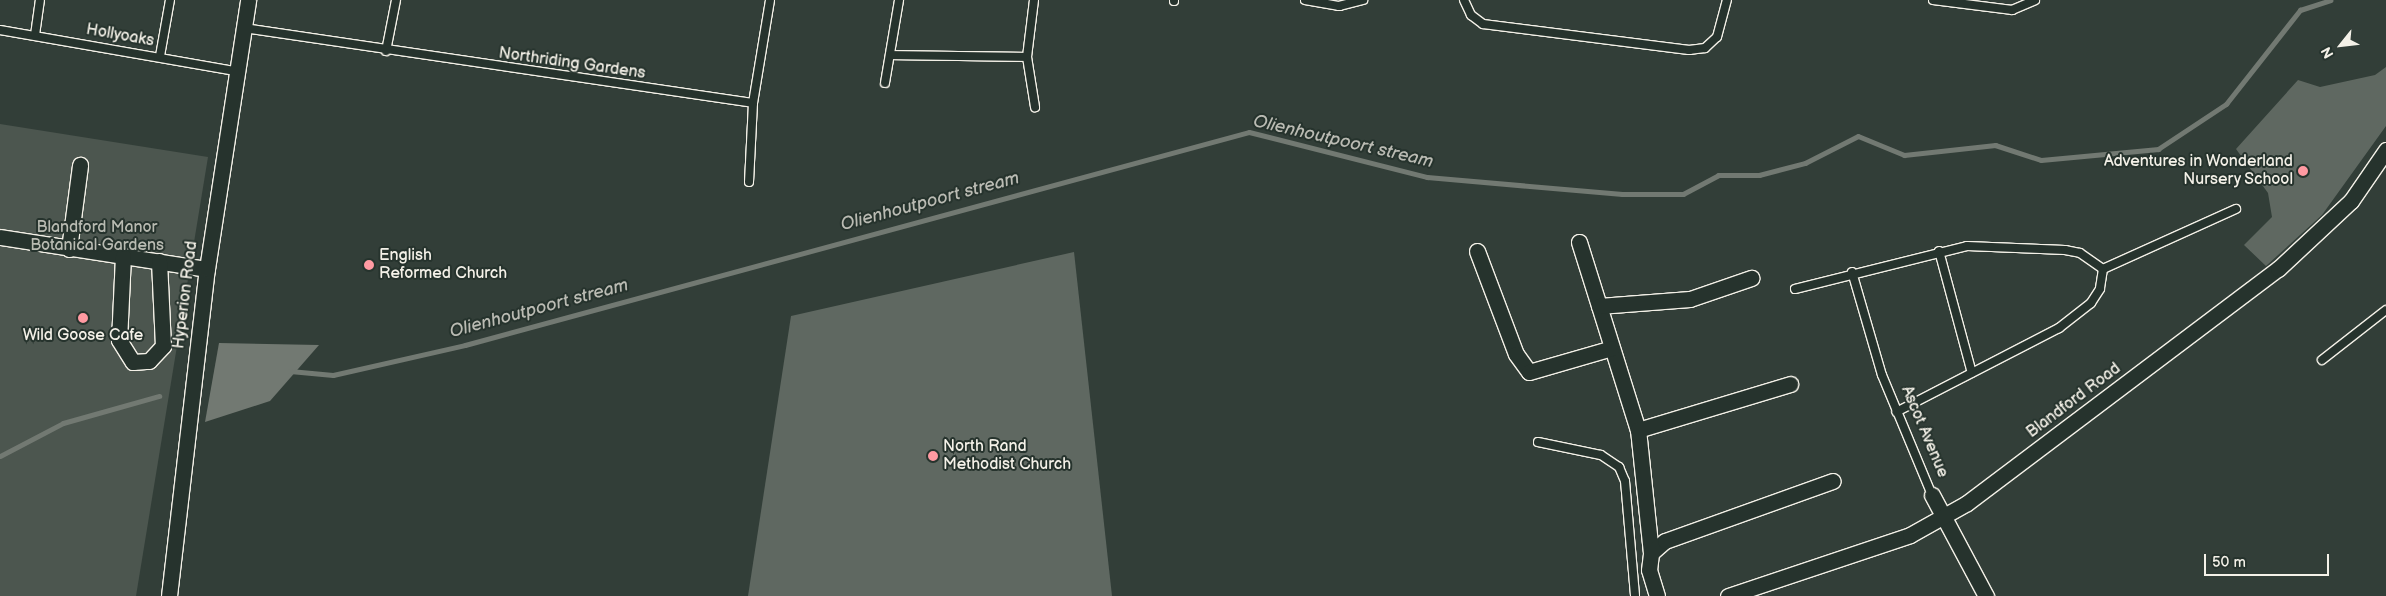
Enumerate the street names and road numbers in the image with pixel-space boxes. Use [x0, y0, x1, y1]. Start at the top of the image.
street label: Hollyoaks [85, 21, 155, 51]
street label: Northriding Gardens [497, 44, 647, 84]
street label: Hyperion Road [170, 240, 202, 350]
street label: Blandford Road [2023, 359, 2125, 443]
street label: Ascot Avenue [1896, 383, 1952, 481]

